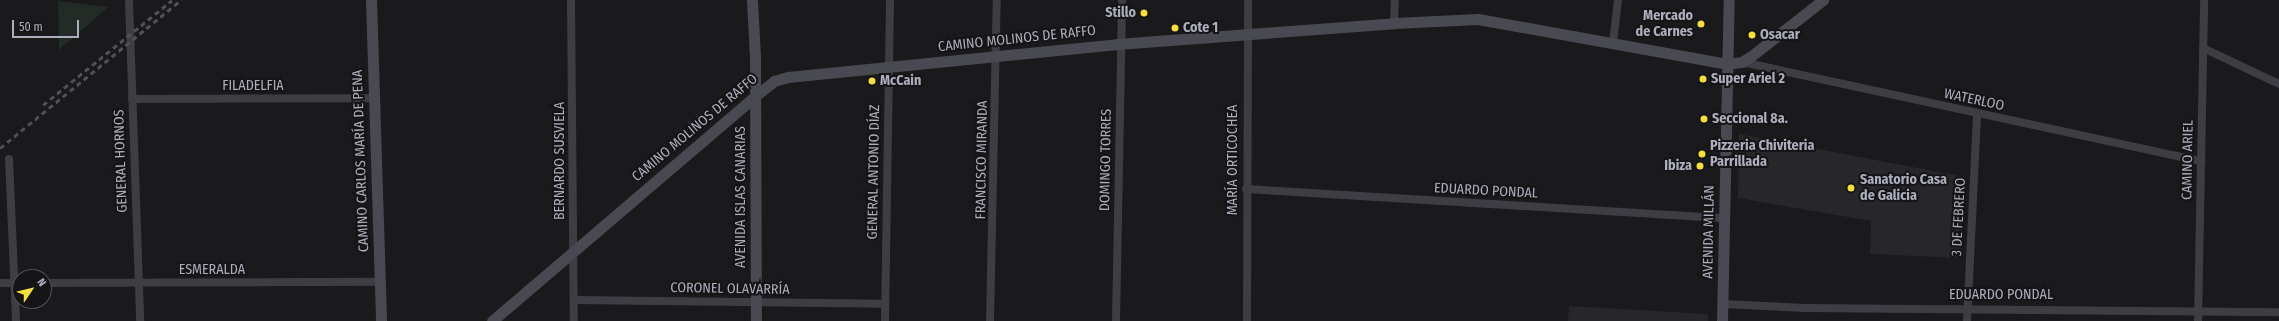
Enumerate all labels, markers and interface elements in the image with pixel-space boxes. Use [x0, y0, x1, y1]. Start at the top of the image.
place label: Stillo [1105, 5, 1136, 21]
marker: Stillo [1139, 8, 1149, 18]
place label: Mercado de Carnes [1636, 8, 1693, 40]
scale bar [14, 12, 81, 38]
marker: Mercado de Carnes [1696, 19, 1706, 29]
text: 50 m [19, 20, 43, 34]
place label: Cote 1 [1183, 20, 1218, 36]
street label: CAMINO MOLINOS DE RAFFO [937, 22, 1097, 56]
marker: Cote 1 [1170, 23, 1180, 33]
place label: Osacar [1760, 27, 1800, 43]
marker: Osacar [1747, 30, 1757, 40]
street label: CAMINO CARLOS MARÍA DE PENA [349, 70, 373, 252]
street label: CAMINO MOLINOS DE RAFFO [629, 71, 761, 185]
place label: Super Ariel 2 [1711, 71, 1785, 87]
place label: McCain [880, 73, 921, 89]
marker: Super Ariel 2 [1698, 74, 1708, 84]
marker: McCain [867, 76, 877, 86]
street label: FILADELFIA [222, 78, 284, 94]
street label: WATERLOO [1942, 85, 2006, 115]
street label: FRANCISCO MIRANDA [973, 100, 991, 220]
street label: BERNARDO SUSVIELA [552, 102, 568, 220]
street label: GENERAL ANTONIO DÍAZ [864, 104, 884, 240]
street label: MARÍA ORTICOCHEA [1225, 105, 1241, 215]
street label: GENERAL HORNOS [111, 109, 131, 213]
street label: DOMINGO TORRES [1097, 109, 1115, 211]
place label: Seccional 8a. [1712, 111, 1788, 127]
marker: Seccional 8a. [1699, 114, 1709, 124]
street label: CAMINO ARIEL [2179, 120, 2197, 200]
street label: AVENIDA ISLAS CANARIAS [733, 126, 749, 268]
place label: Pizzeria Chiviteria Parrillada [1710, 138, 1814, 170]
marker: Pizzeria Chiviteria Parrillada [1697, 149, 1707, 159]
place label: Ibiza [1664, 158, 1692, 174]
marker: Ibiza [1695, 161, 1705, 171]
place label: Sanatorio Casa de Galicia [1860, 172, 1947, 204]
street label: 3 DE FEBRERO [1949, 177, 1969, 257]
street label: EDUARDO PONDAL [1434, 180, 1538, 202]
marker: Sanatorio Casa de Galicia [1845, 182, 1857, 194]
street label: AVENIDA MILLÁN [1700, 185, 1718, 279]
street label: ESMERALDA [179, 262, 245, 278]
north arrow [12, 269, 52, 309]
text: N [34, 276, 49, 289]
street label: CORONEL OLAVARRÍA [670, 280, 790, 298]
street label: EDUARDO PONDAL [1949, 287, 2053, 303]

